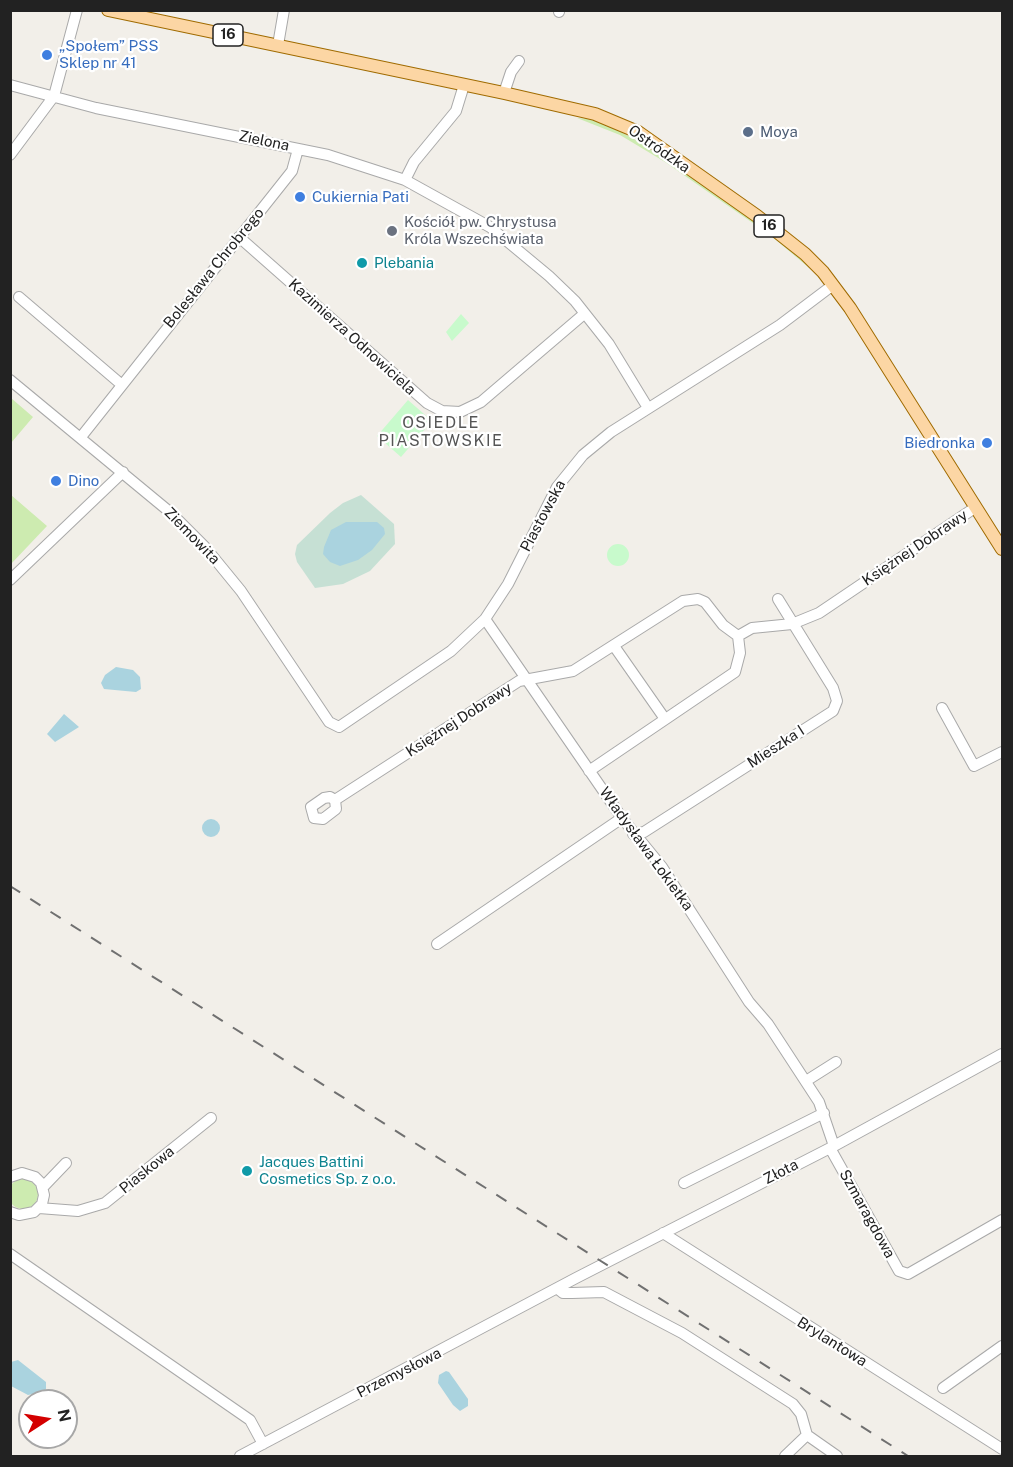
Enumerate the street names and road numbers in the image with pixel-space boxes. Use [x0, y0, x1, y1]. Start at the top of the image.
road number: 16 [213, 24, 243, 46]
street label: Ostródzka [625, 121, 693, 177]
street label: Zielona [237, 127, 291, 155]
street label: Bolesława Chrobrego [160, 204, 268, 332]
road number: 16 [754, 215, 784, 237]
street label: Kazimierza Odnowiciela [285, 275, 419, 399]
street label: Piastowska [517, 477, 569, 555]
street label: Ziemowita [160, 504, 224, 568]
street label: Księżnej Dobrawy [859, 506, 971, 590]
street label: Księżnej Dobrawy [403, 679, 515, 761]
street label: Mieszka I [744, 722, 808, 772]
street label: Władysława Łokietka [595, 784, 697, 914]
street label: Piaskowa [116, 1142, 178, 1198]
street label: Złota [761, 1156, 801, 1188]
street label: Szmaragdowa [835, 1167, 899, 1261]
street label: Brylantowa [794, 1313, 870, 1371]
street label: Przemysłowa [354, 1344, 444, 1402]

